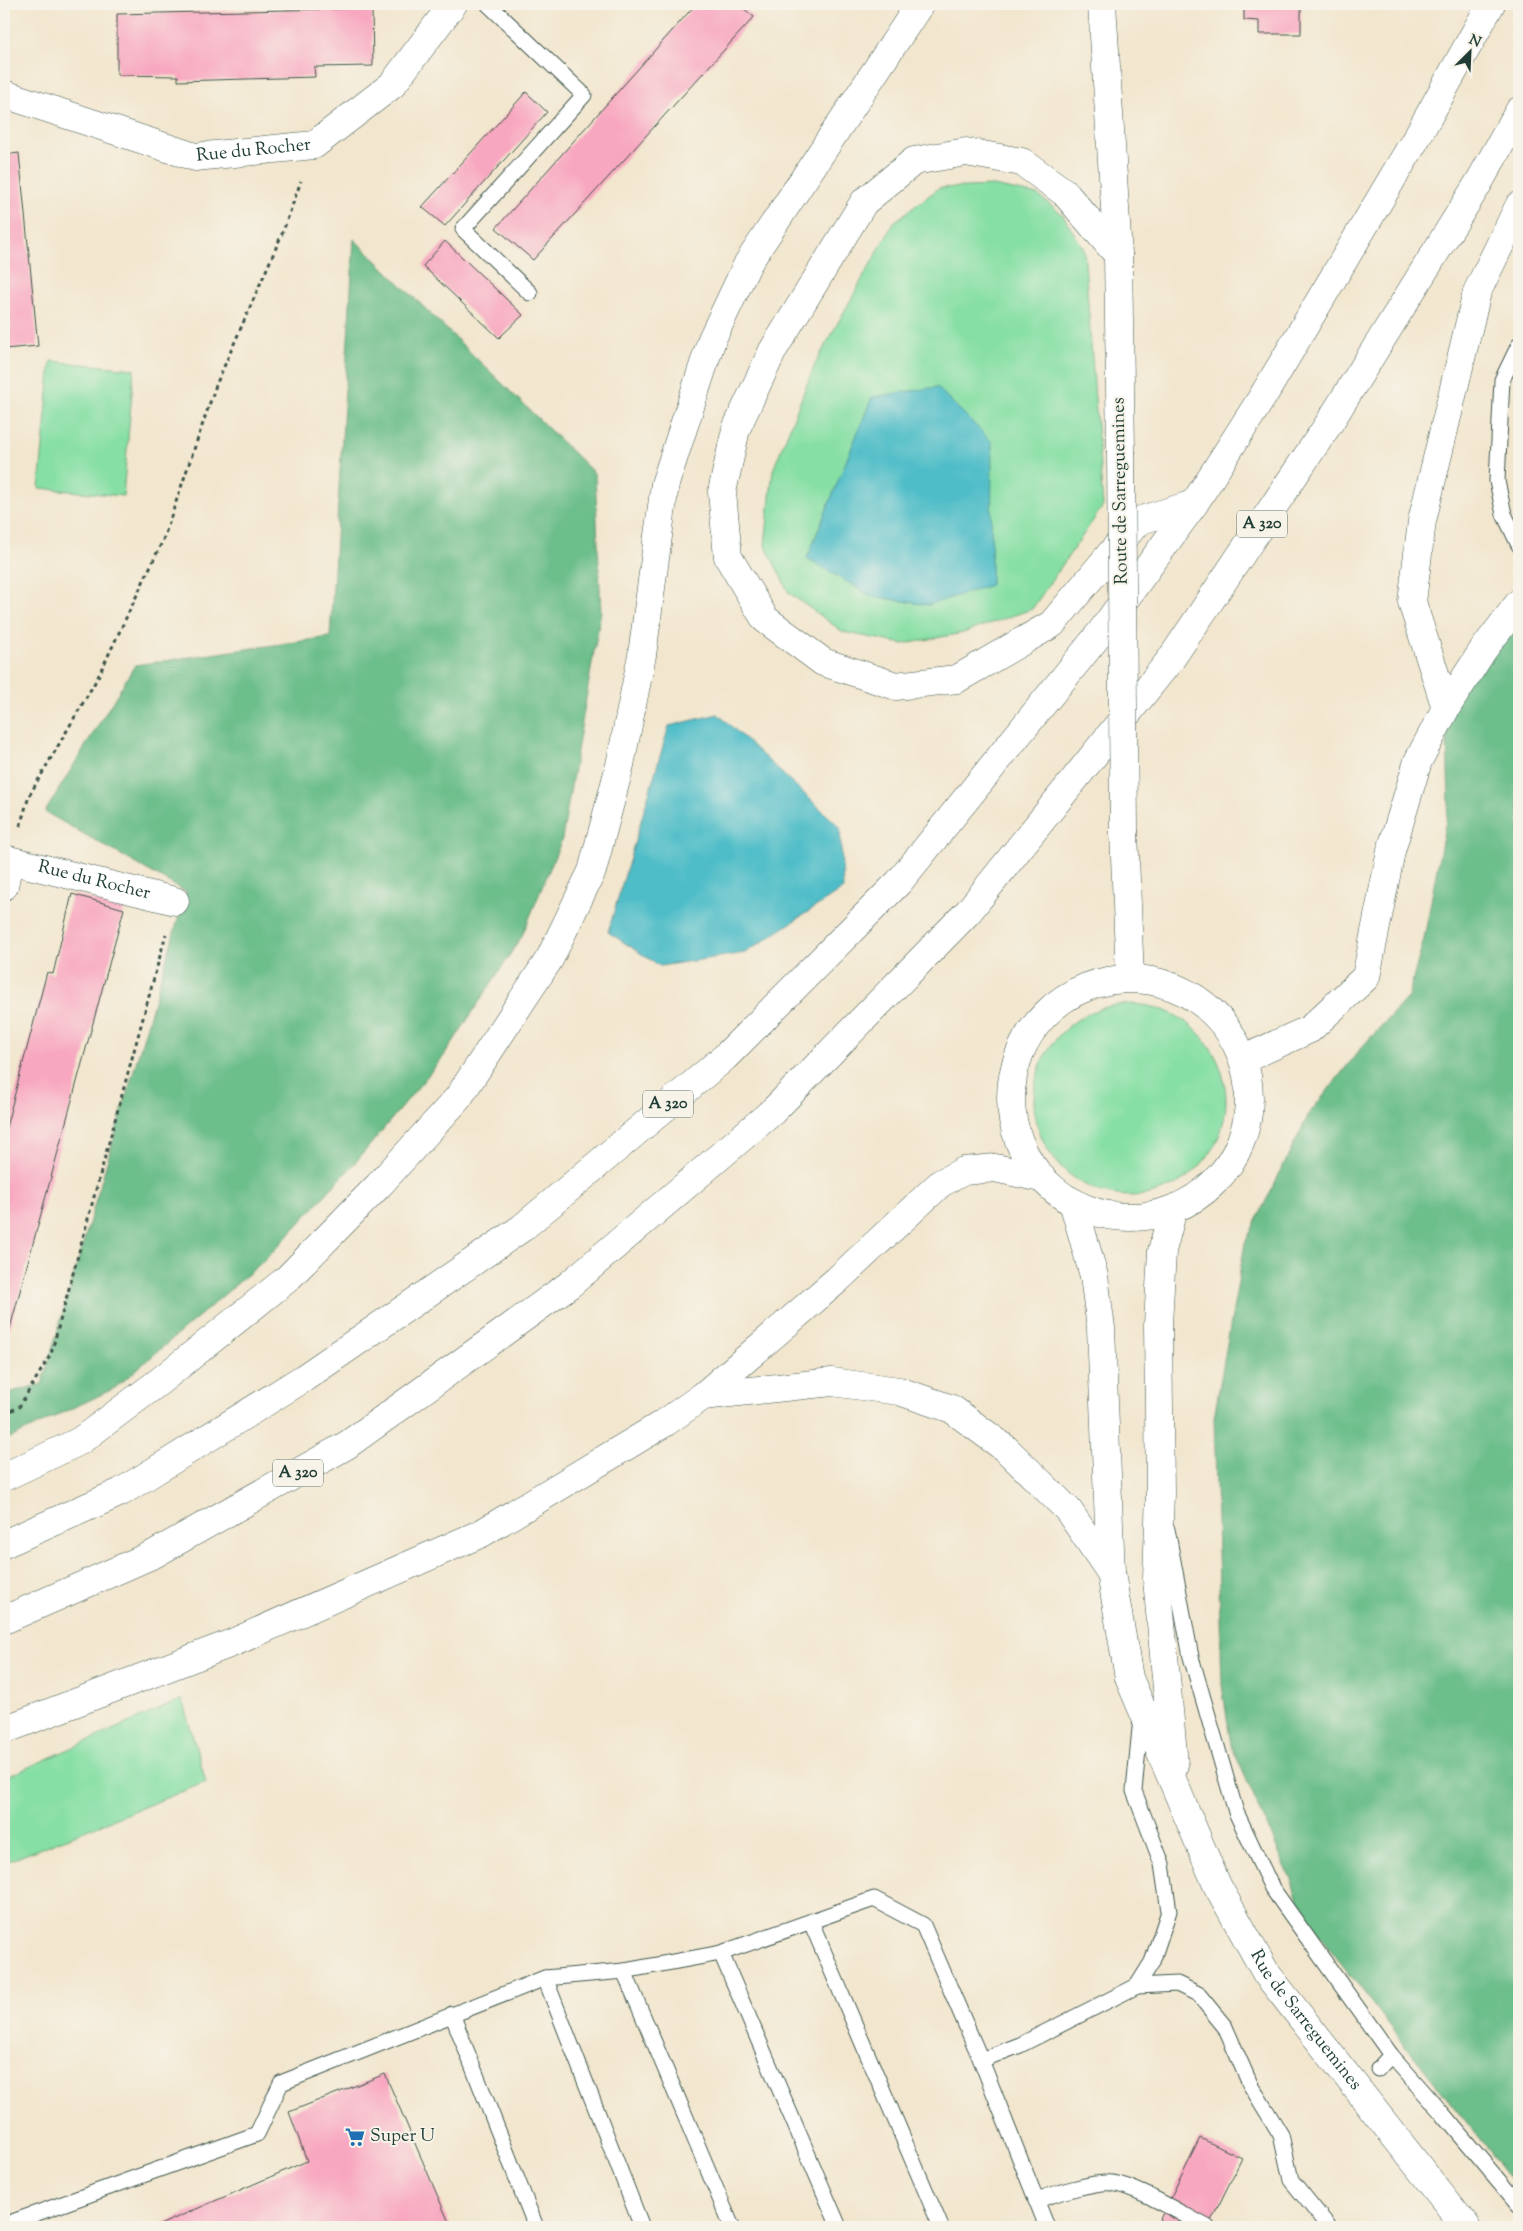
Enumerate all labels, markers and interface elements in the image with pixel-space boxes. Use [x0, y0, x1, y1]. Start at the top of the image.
north arrow [1446, 28, 1496, 78]
text: N [1465, 31, 1484, 53]
street label: Rue du Rocher [195, 132, 312, 170]
street label: Route de Sarreguemines [1106, 397, 1136, 585]
road number: A 320 [1237, 510, 1287, 538]
street label: Rue du Rocher [35, 855, 153, 907]
road number: A 320 [643, 1090, 693, 1118]
road number: A 320 [273, 1460, 323, 1486]
street label: Rue de Sarreguemines [1243, 1945, 1367, 2096]
place label: Super U [370, 2124, 435, 2150]
supermarket icon: Super U [344, 2126, 366, 2148]

